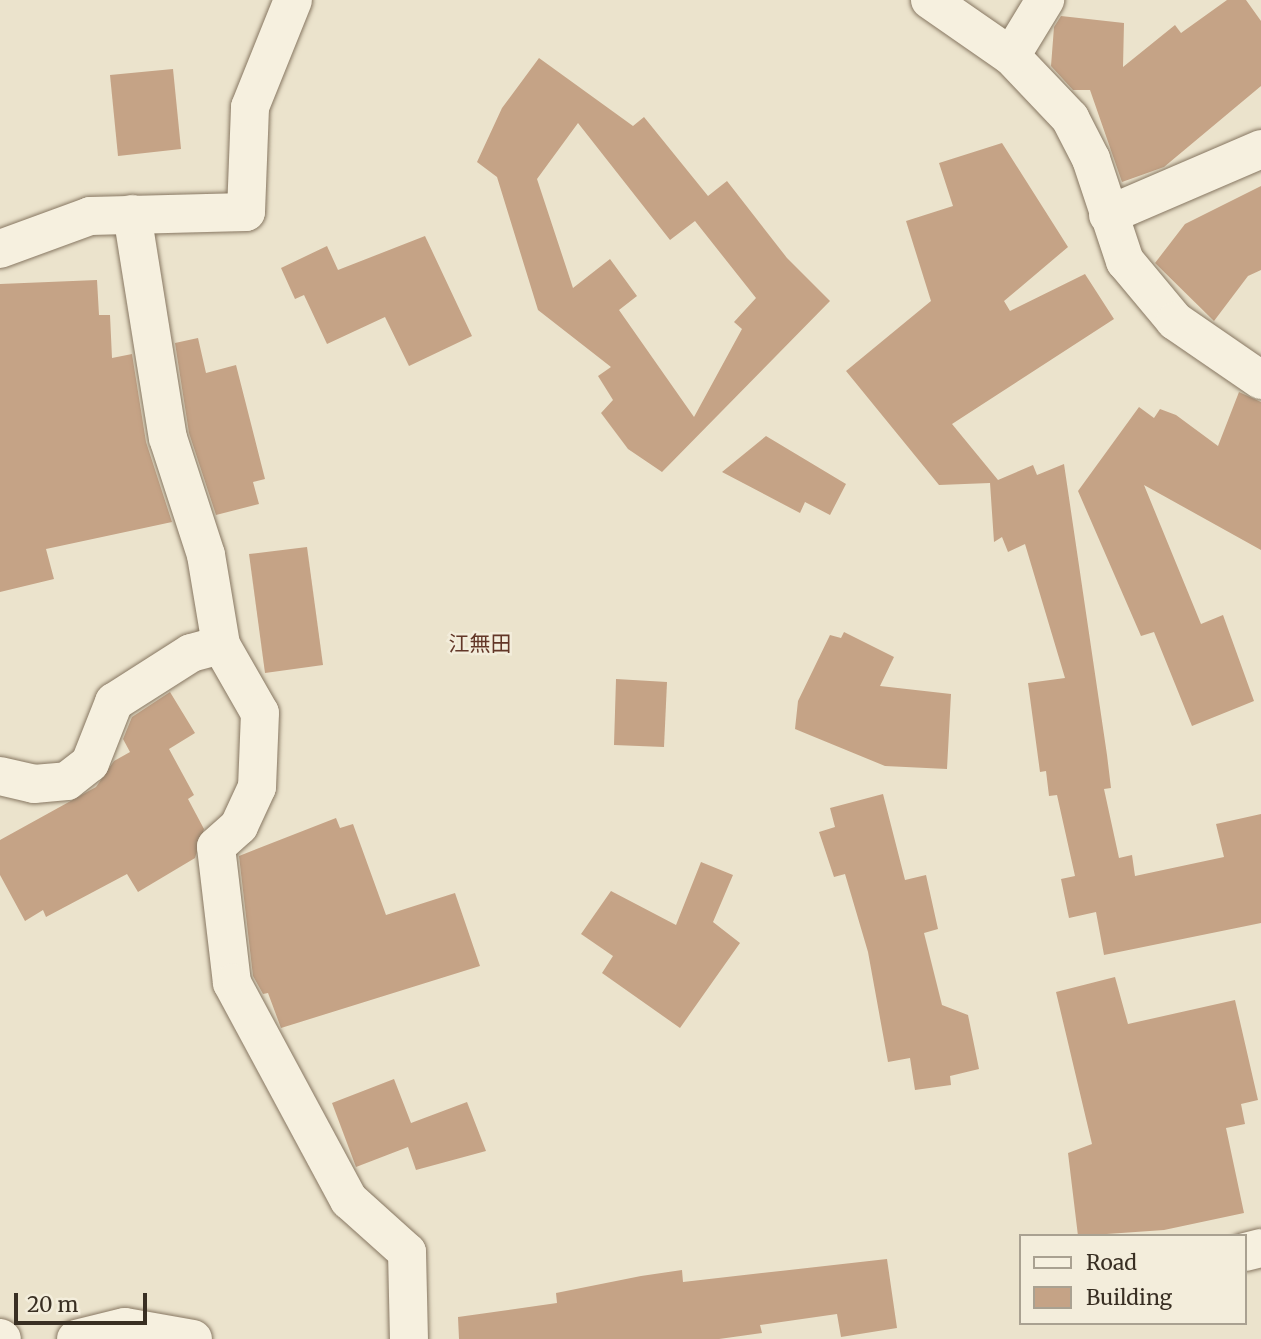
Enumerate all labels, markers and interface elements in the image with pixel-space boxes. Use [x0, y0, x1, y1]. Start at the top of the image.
district label: 江無田 [449, 631, 511, 657]
legend [1020, 1234, 1247, 1325]
text: Road [1086, 1249, 1137, 1276]
scale bar [18, 1280, 150, 1324]
text: Building [1086, 1284, 1172, 1311]
text: 20 m [27, 1291, 78, 1318]

